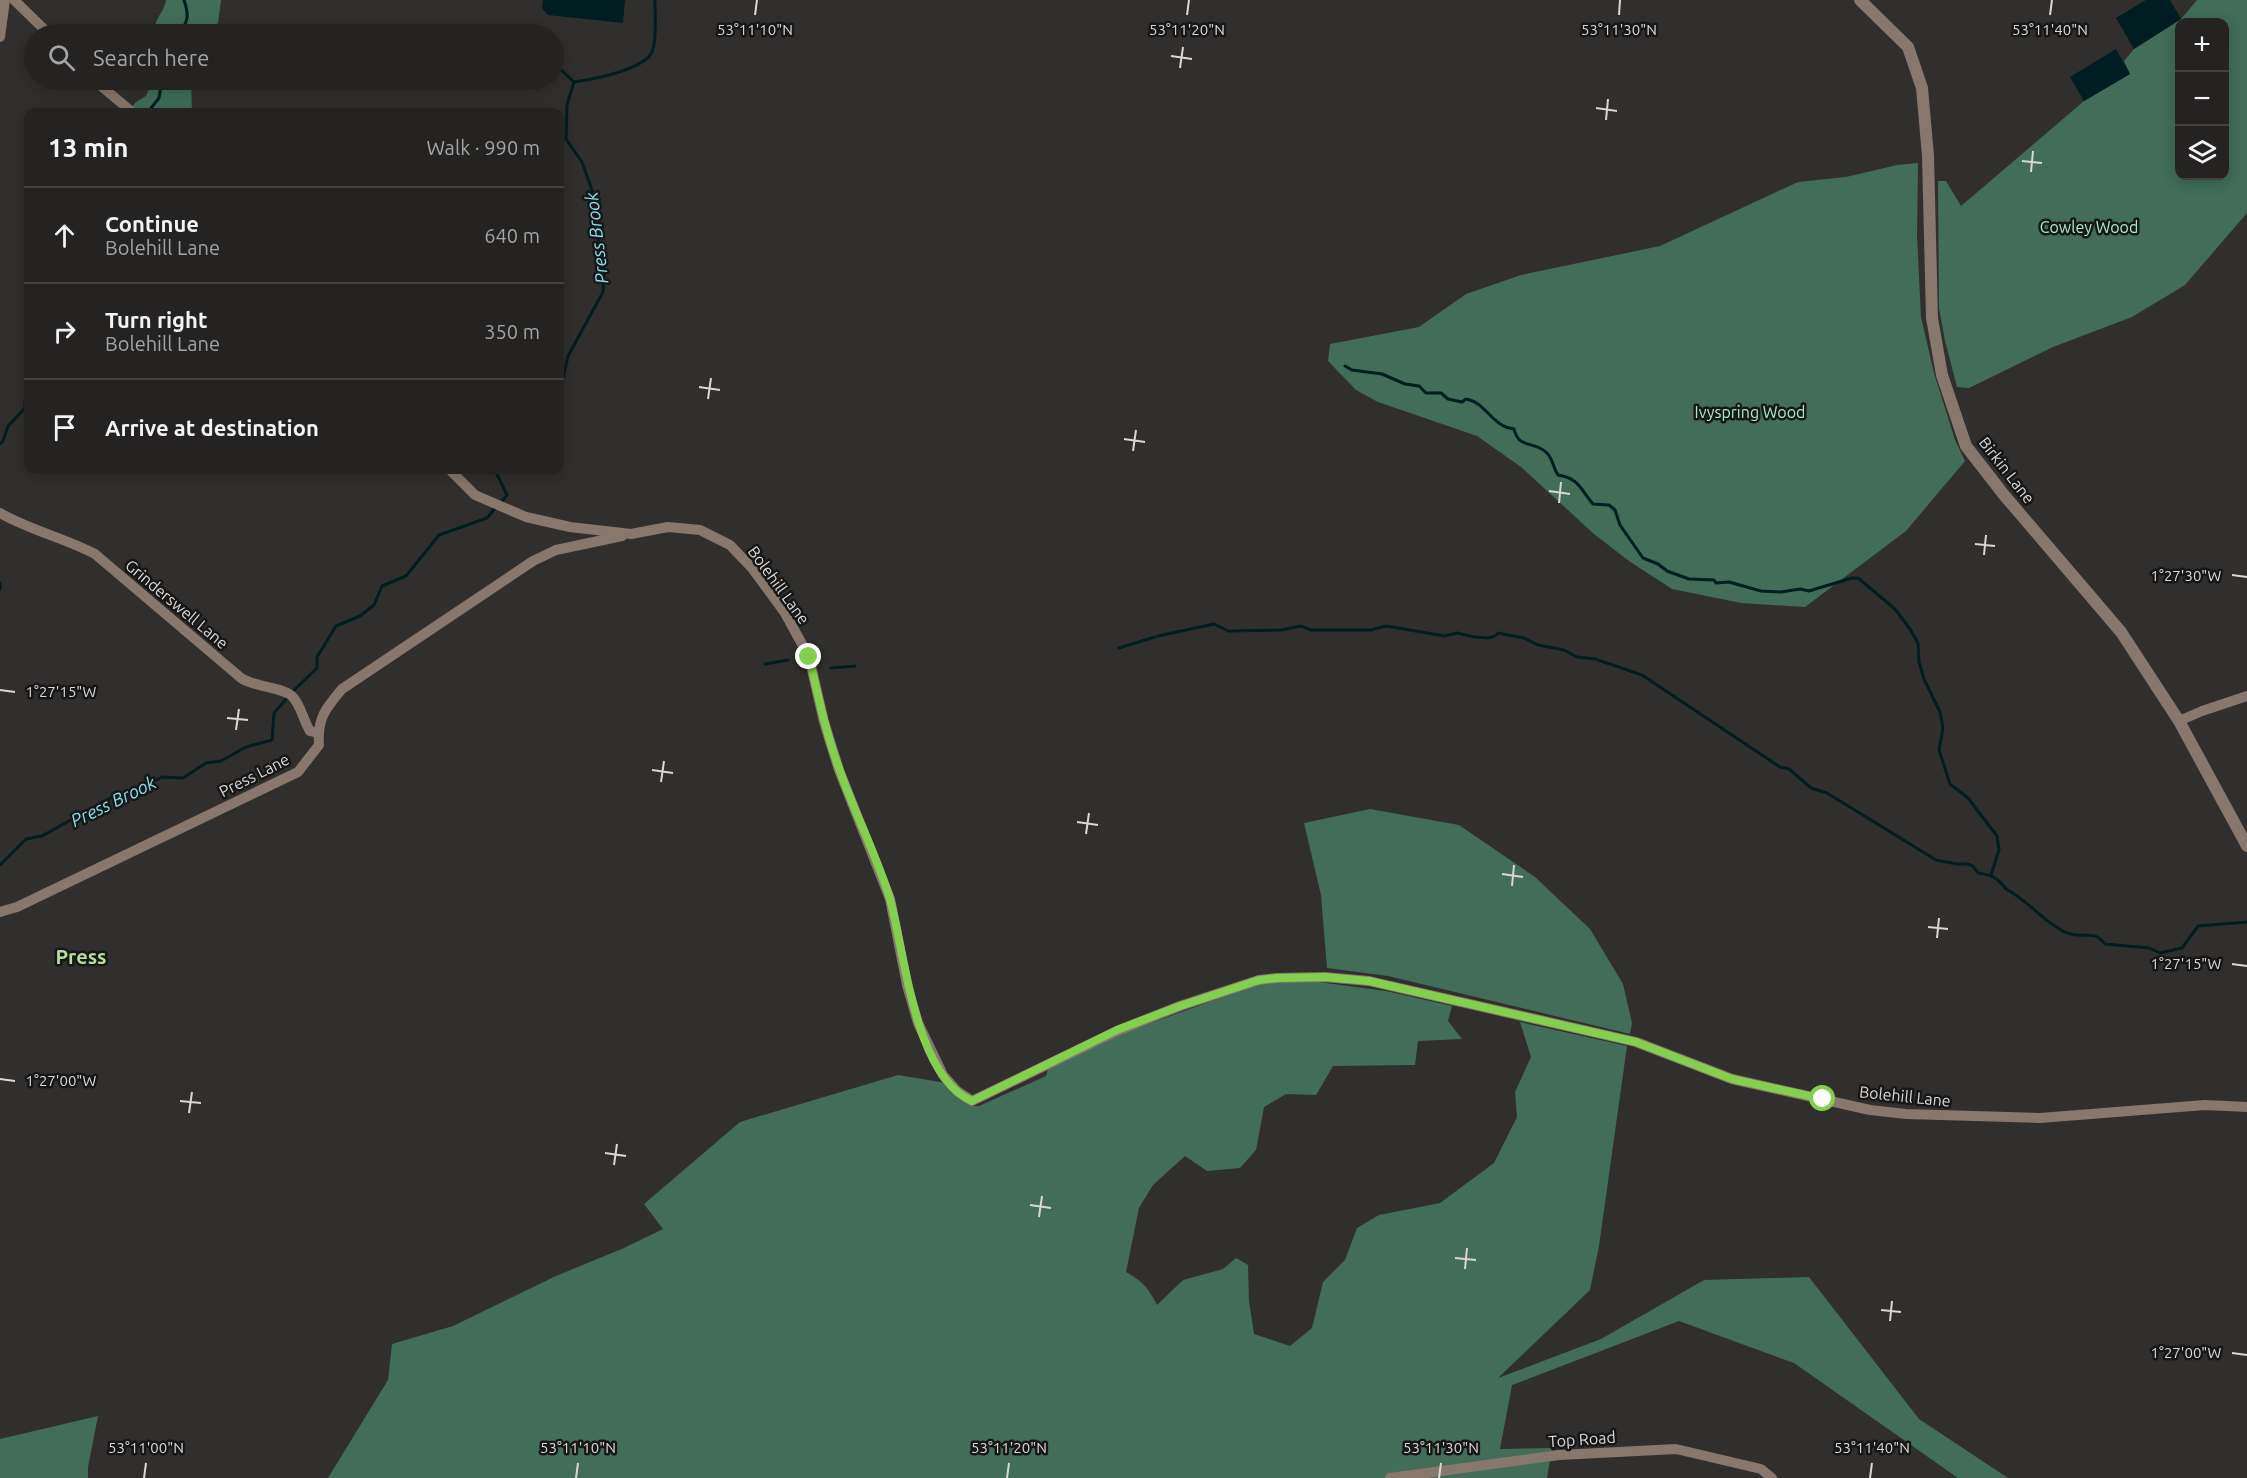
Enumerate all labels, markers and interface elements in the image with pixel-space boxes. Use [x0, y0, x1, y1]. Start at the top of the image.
map controls [2175, 18, 2229, 180]
button: + [2175, 18, 2229, 72]
text: 53°11'10"N [717, 21, 793, 38]
text: 53°11'20"N [1149, 21, 1225, 38]
text: 53°11'30"N [1581, 21, 1657, 38]
text: 53°11'40"N [2012, 21, 2088, 38]
search box [24, 24, 564, 90]
icon: search [45, 41, 78, 74]
text: Search here [93, 45, 209, 70]
button: − [2175, 72, 2229, 126]
button: layers [2175, 126, 2229, 180]
text: 13 min [48, 133, 128, 162]
text: Walk · 990 m [427, 136, 540, 159]
water label: Press Brook [580, 190, 612, 285]
text: Continue [105, 211, 199, 236]
park label: Cowley Wood [2040, 218, 2138, 236]
icon: ahead [48, 219, 81, 252]
text: 640 m [484, 224, 540, 247]
text: Bolehill Lane [105, 236, 220, 259]
text: Turn right [105, 307, 207, 332]
icon: right [48, 315, 81, 348]
text: 350 m [484, 320, 540, 343]
text: Bolehill Lane [105, 332, 220, 355]
park label: Ivyspring Wood [1695, 403, 1805, 421]
icon: arrive [48, 411, 81, 444]
text: Arrive at destination [105, 415, 319, 440]
street label: Birkin Lane [1976, 433, 2038, 507]
street label: Bolehill Lane [745, 543, 813, 627]
street label: Grinderswell Lane [122, 556, 232, 652]
text: 1°27'30"W [2151, 567, 2222, 584]
route end [795, 643, 821, 669]
text: 1°27'15"W [26, 683, 97, 700]
street label: Press Lane [216, 750, 292, 800]
water label: Press Brook [67, 771, 160, 830]
district label: Press [55, 945, 107, 968]
text: 1°27'15"W [2151, 955, 2222, 972]
text: 1°27'00"W [26, 1072, 97, 1089]
street label: Bolehill Lane [1858, 1082, 1952, 1110]
route start [1809, 1085, 1835, 1111]
text: 1°27'00"W [2151, 1344, 2222, 1361]
street label: Top Road [1548, 1428, 1616, 1450]
text: 53°11'00"N [108, 1439, 184, 1456]
text: 53°11'10"N [540, 1439, 616, 1456]
text: 53°11'20"N [971, 1439, 1047, 1456]
text: 53°11'30"N [1403, 1439, 1479, 1456]
text: 53°11'40"N [1834, 1439, 1910, 1456]

